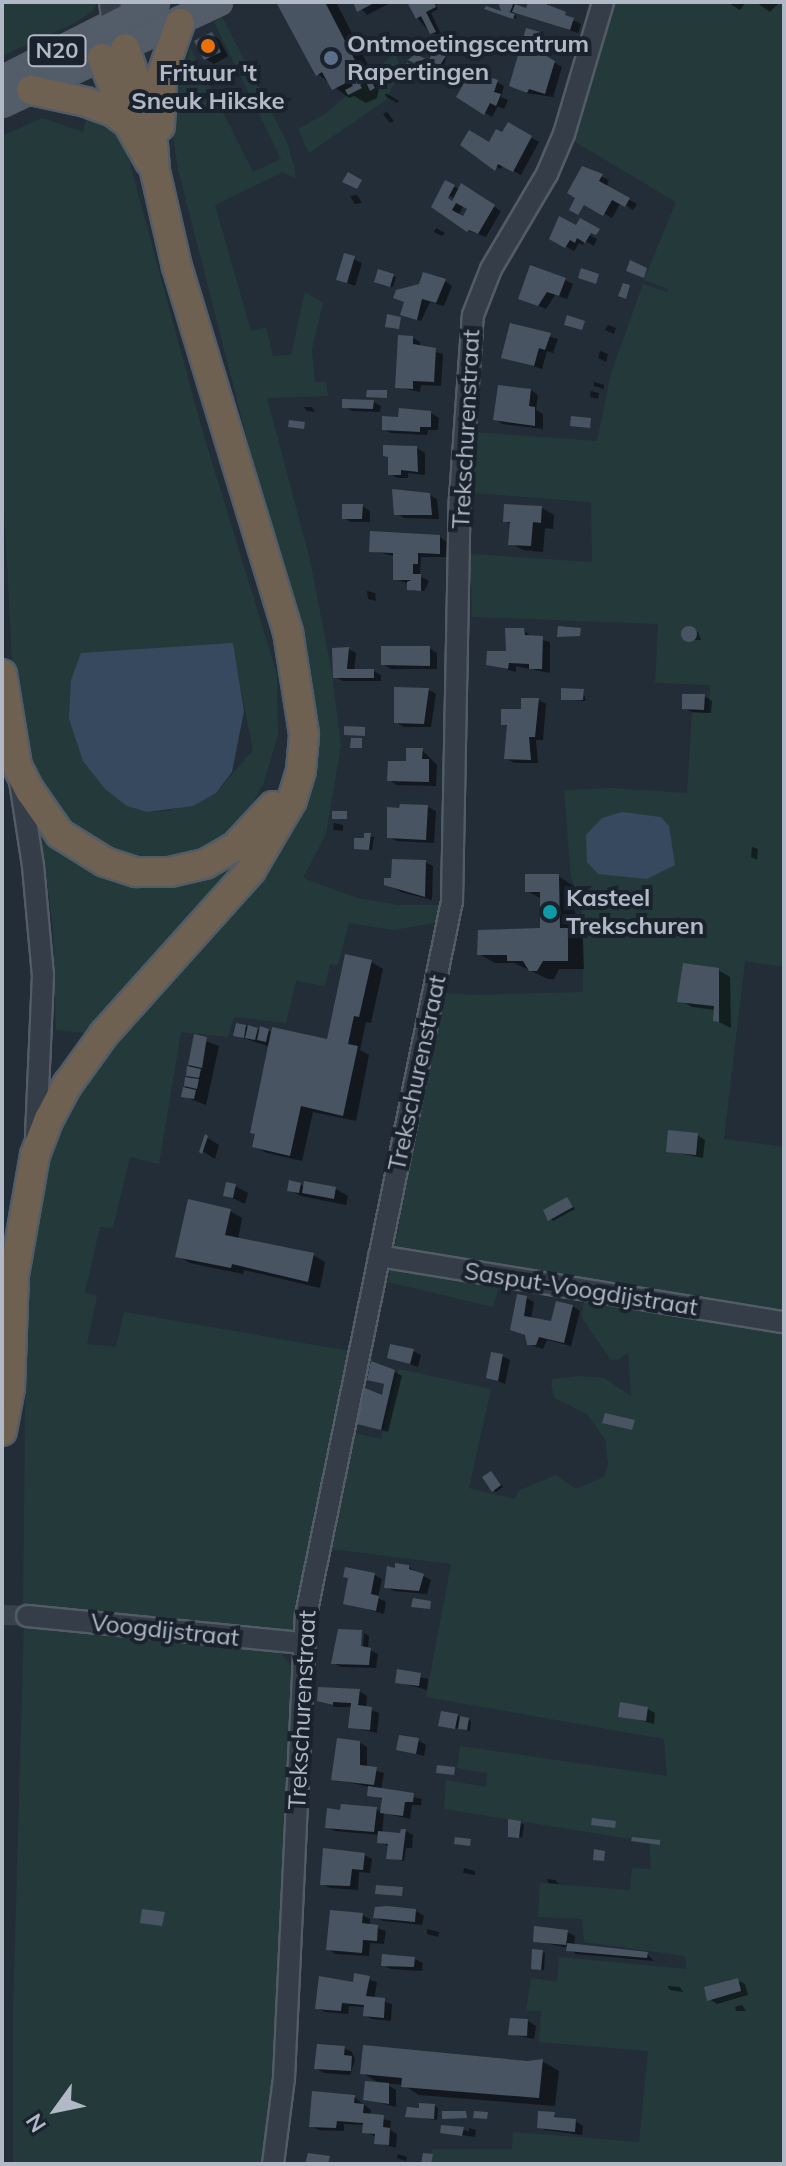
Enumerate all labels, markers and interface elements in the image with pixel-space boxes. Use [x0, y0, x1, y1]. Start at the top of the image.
place label: Ontmoetingscentrum Rapertingen [347, 30, 589, 86]
road number: N20 [27, 33, 87, 69]
marker: Frituur 't Sneuk Hikske [199, 37, 217, 55]
marker: Ontmoetingscentrum Rapertingen [322, 49, 340, 67]
place label: Frituur 't Sneuk Hikske [131, 59, 285, 115]
street label: Trekschurenstraat [446, 328, 486, 530]
place label: Kasteel Trekschuren [566, 884, 704, 940]
marker: Kasteel Trekschuren [541, 903, 559, 921]
street label: Trekschurenstraat [382, 972, 452, 1174]
street label: Sasput-Voogdijstraat [462, 1256, 700, 1322]
street label: Voogdijstraat [89, 1608, 241, 1652]
street label: Trekschurenstraat [282, 1609, 322, 1811]
north arrow [16, 2070, 96, 2150]
text: N [20, 2108, 52, 2138]

